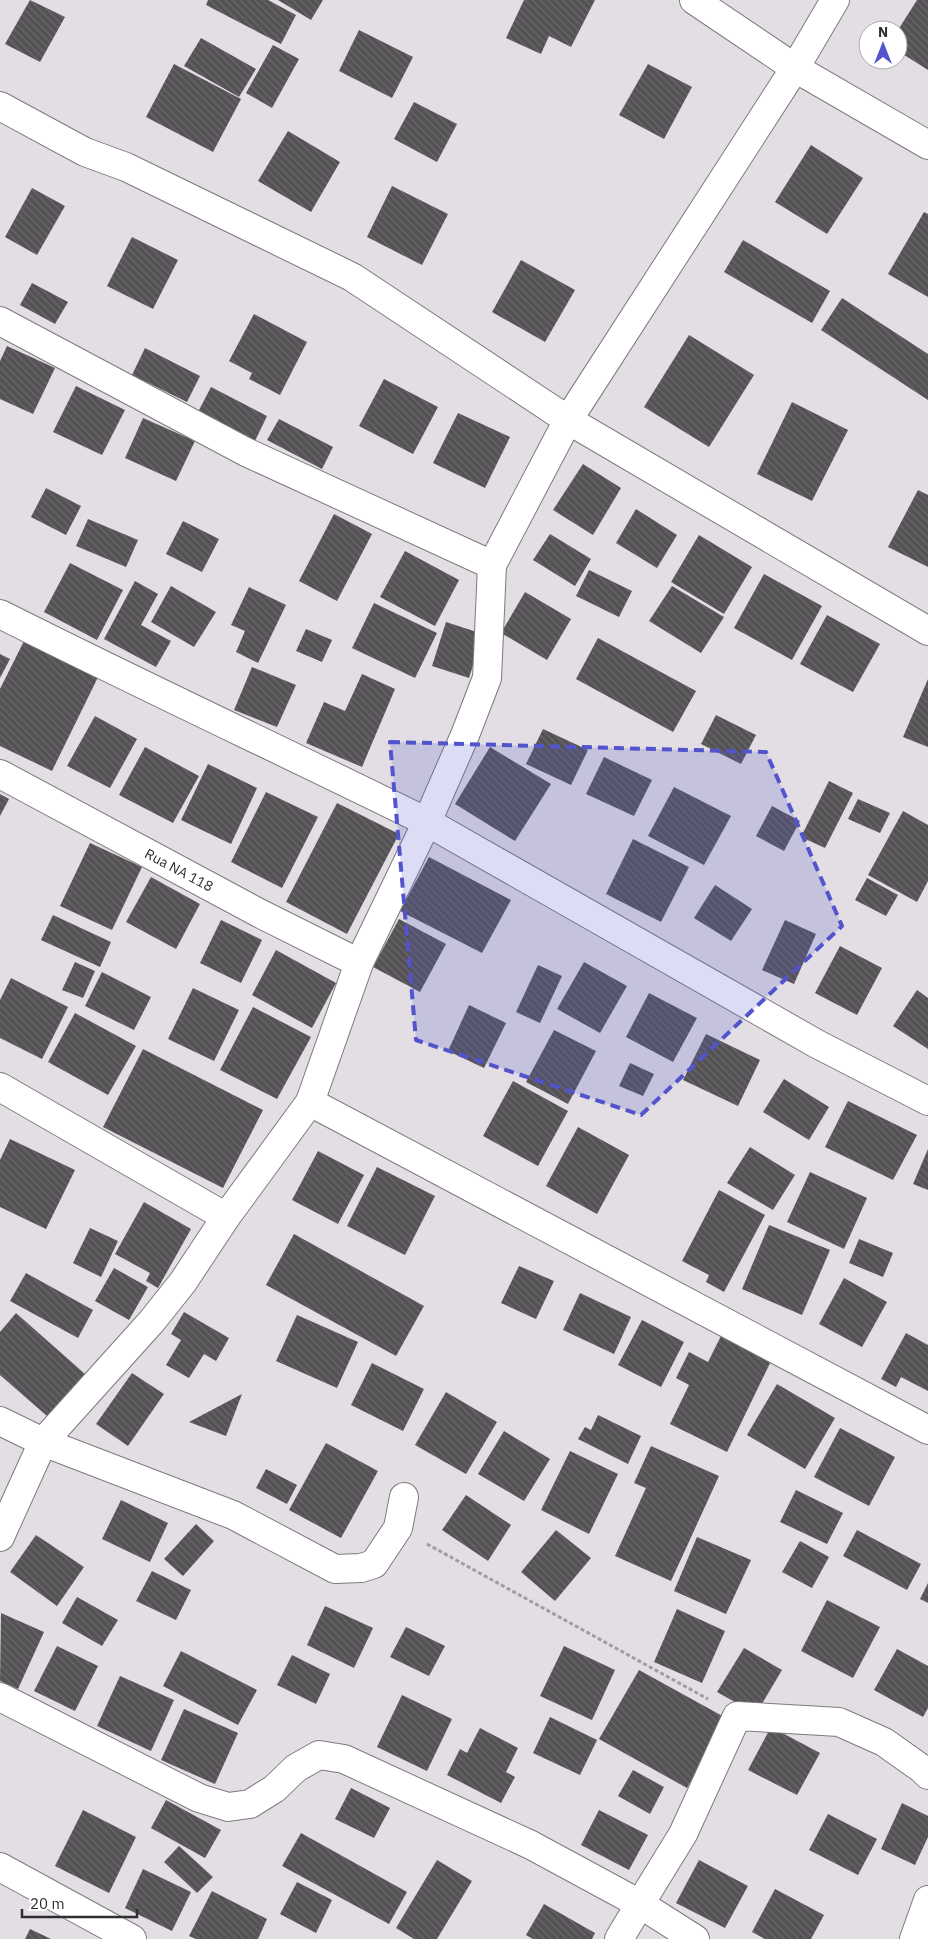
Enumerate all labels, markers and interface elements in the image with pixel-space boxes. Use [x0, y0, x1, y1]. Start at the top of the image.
north arrow [858, 20, 908, 70]
text: N [878, 23, 888, 41]
street label: Rua NA 118 [142, 844, 216, 896]
scale bar [22, 1886, 138, 1918]
text: 20 m [30, 1894, 65, 1913]

